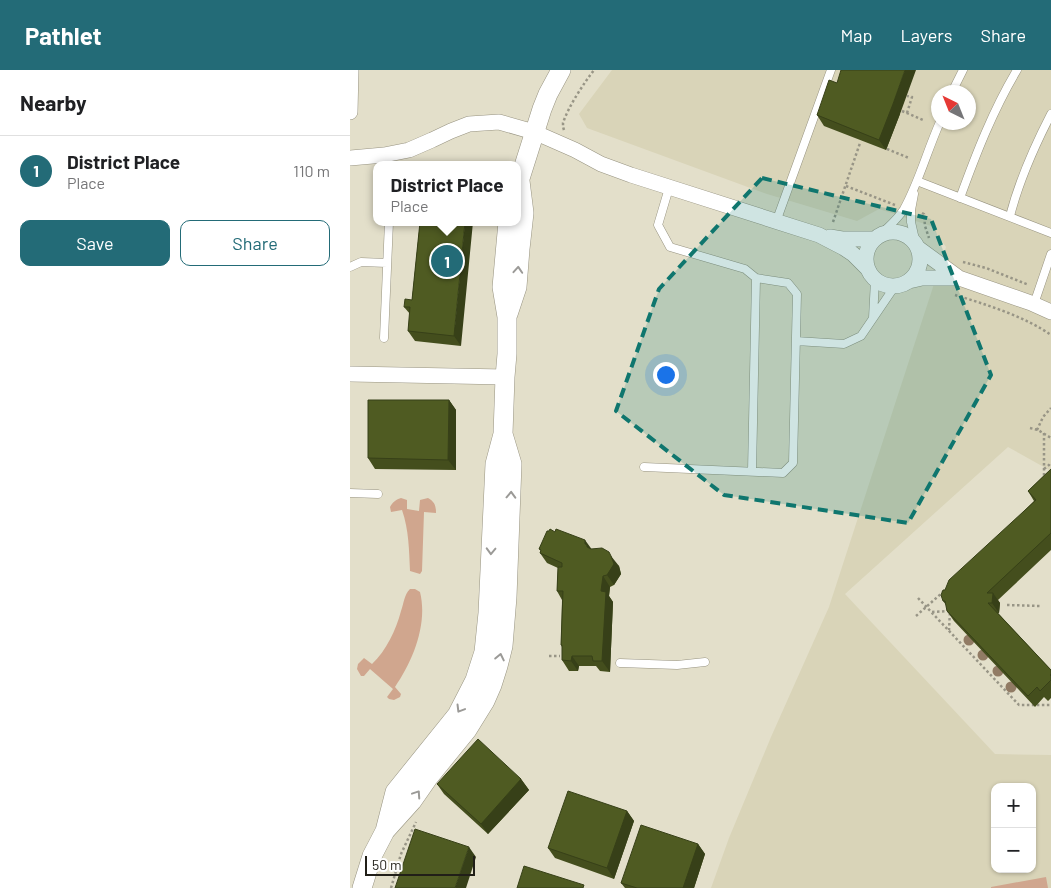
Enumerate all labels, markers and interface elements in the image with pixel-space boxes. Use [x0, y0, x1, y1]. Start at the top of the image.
text: Pathlet [25, 21, 102, 50]
text: Map [840, 24, 872, 46]
text: Layers [900, 24, 953, 46]
text: Share [981, 24, 1026, 46]
north arrow [931, 85, 976, 130]
text: Nearby [20, 90, 86, 115]
text: District Place [67, 150, 180, 173]
text: 1 [33, 161, 39, 180]
text: 110 m [293, 161, 330, 180]
popup [373, 161, 521, 226]
text: Place [67, 173, 105, 192]
text: District Place [390, 173, 504, 196]
text: Place [390, 196, 429, 215]
button: Save [20, 220, 170, 266]
button: Share [180, 220, 330, 266]
pin: 1 [431, 242, 463, 280]
one-way arrow [513, 266, 524, 274]
your location [653, 362, 679, 388]
one-way arrow [506, 491, 516, 498]
one-way arrow [485, 548, 496, 556]
one-way arrow [495, 652, 505, 661]
one-way arrow [457, 703, 467, 712]
map controls [991, 783, 1036, 873]
button: + [991, 783, 1036, 828]
one-way arrow [411, 790, 420, 800]
button: − [991, 828, 1036, 873]
scale bar [365, 853, 475, 876]
text: 50 m [372, 856, 401, 873]

